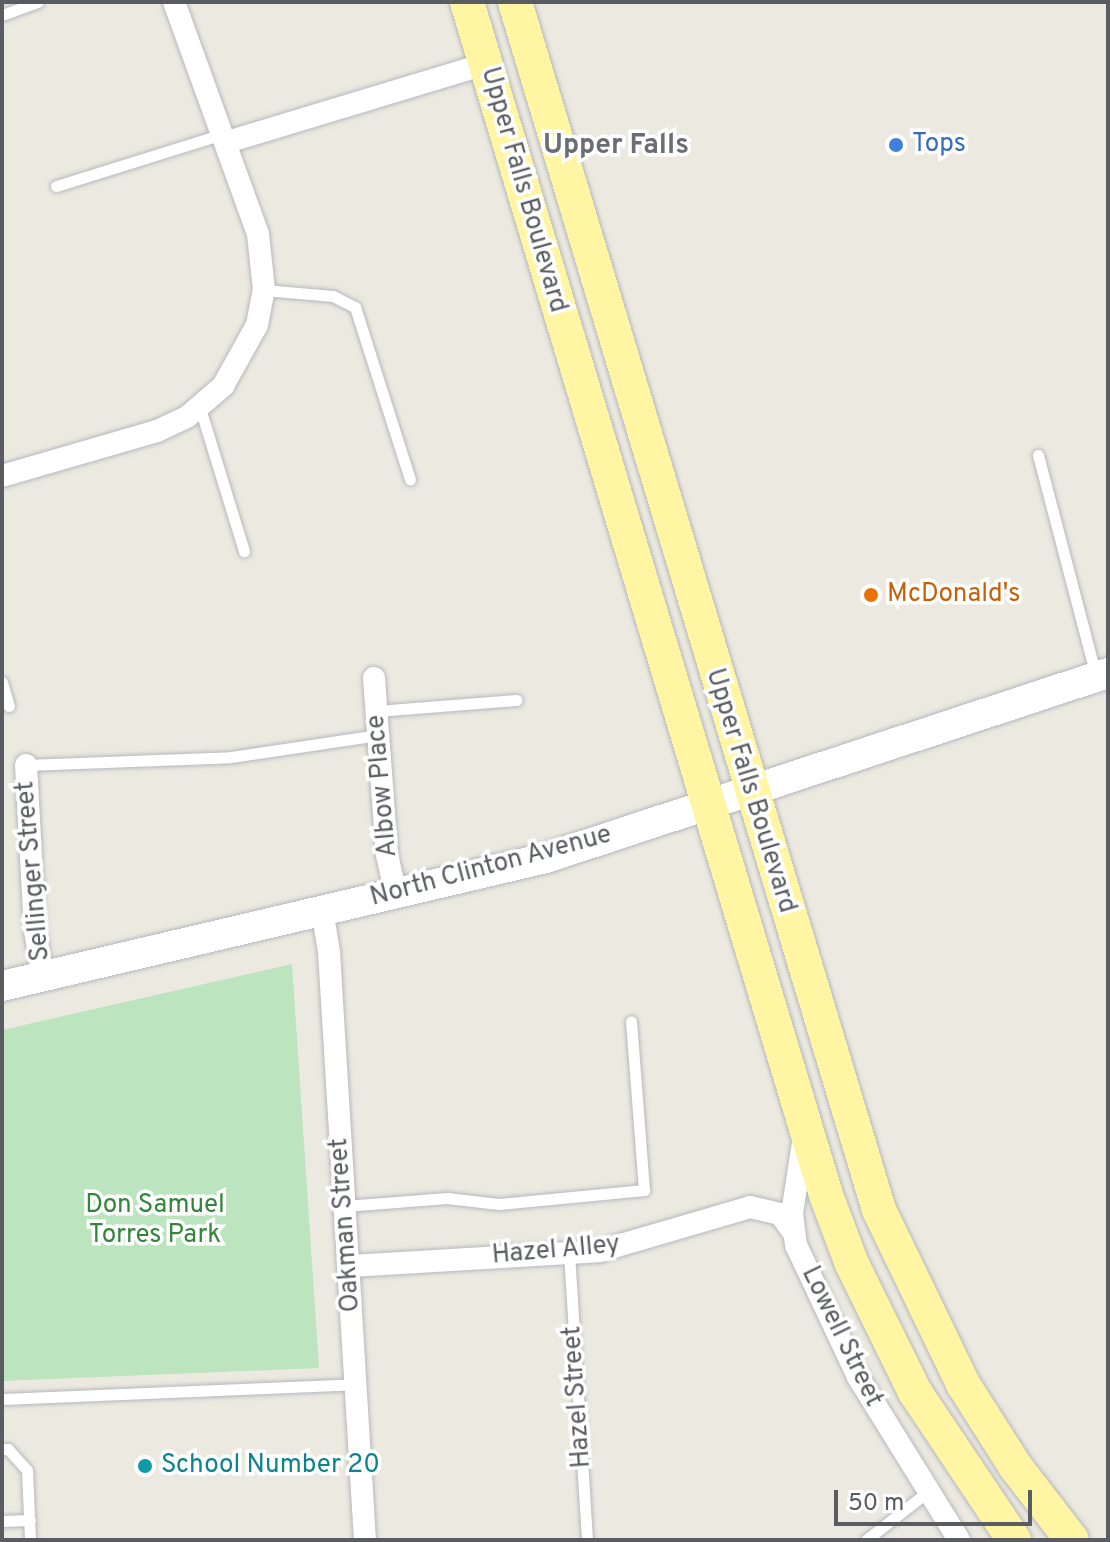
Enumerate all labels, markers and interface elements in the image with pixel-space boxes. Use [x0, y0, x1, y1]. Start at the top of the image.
street label: Upper Falls Boulevard [473, 64, 573, 316]
district label: Upper Falls [543, 129, 689, 163]
place label: Tops [912, 129, 966, 161]
marker: Tops [887, 136, 905, 154]
place label: McDonald's [887, 579, 1020, 611]
marker: McDonald's [862, 586, 880, 604]
street label: Upper Falls Boulevard [698, 665, 802, 917]
street label: Albow Place [361, 713, 405, 859]
street label: Sellinger Street [11, 780, 57, 962]
street label: North Clinton Avenue [366, 820, 616, 914]
street label: Oakman Street [324, 1137, 368, 1313]
park label: Don Samuel Torres Park [85, 1190, 225, 1252]
street label: Hazel Alley [490, 1230, 622, 1272]
street label: Lowell Street [794, 1262, 888, 1412]
street label: Hazel Street [557, 1325, 599, 1469]
place label: School Number 20 [161, 1450, 380, 1482]
marker: School Number 20 [136, 1457, 154, 1475]
scale bar [838, 1474, 1036, 1524]
text: 50 m [848, 1489, 904, 1519]

